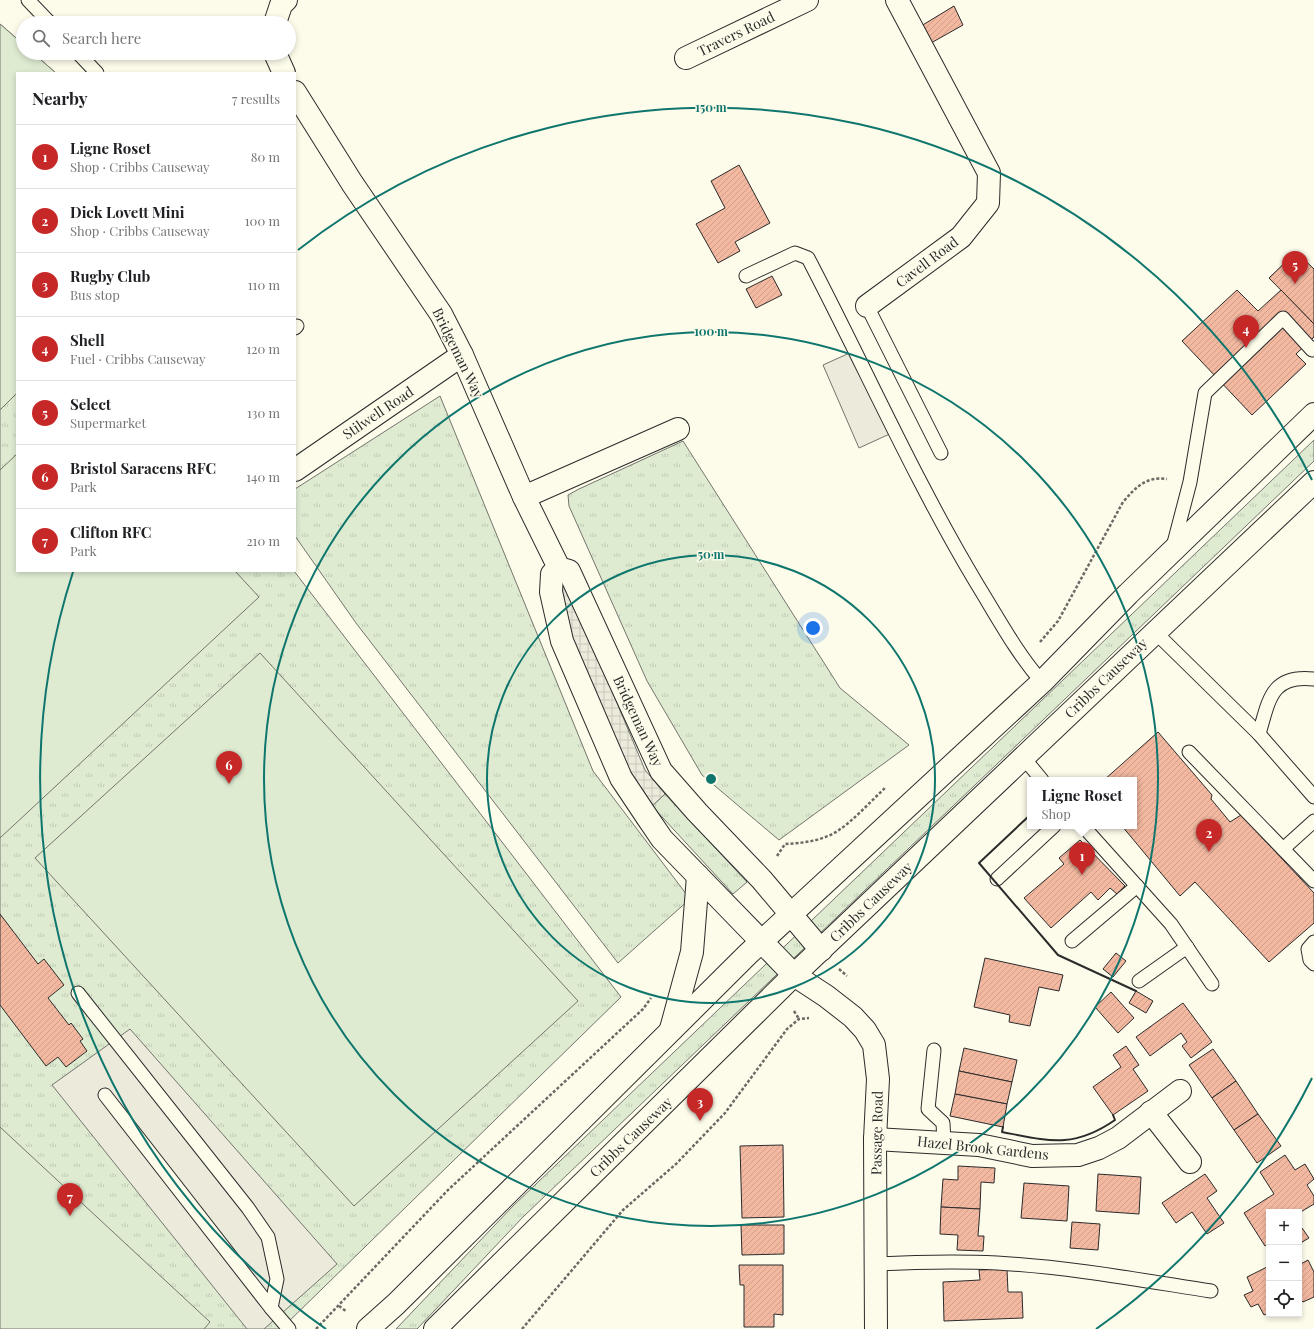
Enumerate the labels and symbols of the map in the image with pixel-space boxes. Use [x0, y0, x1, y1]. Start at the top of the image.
street label: Travers Road [694, 7, 777, 60]
text: 150 m [695, 99, 727, 115]
street label: Cavell Road [892, 232, 962, 291]
pin: 5 [1282, 251, 1308, 284]
street label: Bridgeman Way [428, 305, 489, 401]
pin: 4 [1233, 315, 1259, 348]
text: 100 m [694, 323, 728, 339]
street label: Stilwell Road [339, 382, 417, 443]
text: 50 m [698, 546, 725, 562]
your location [803, 618, 823, 638]
street label: Cribbs Causeway [1060, 633, 1151, 722]
street label: Bridgeman Way [609, 672, 668, 769]
pin: 6 [216, 751, 242, 784]
centre of rings [704, 772, 718, 786]
pin: 2 [1196, 819, 1222, 852]
pin: 1 [1069, 842, 1095, 875]
street label: Cribbs Causeway [825, 857, 916, 946]
pin: 3 [687, 1088, 713, 1121]
street label: Passage Road [866, 1091, 887, 1175]
street label: Cribbs Causeway [585, 1092, 676, 1181]
street label: Hazel Brook Gardens [916, 1131, 1050, 1164]
pin: 7 [57, 1183, 83, 1216]

